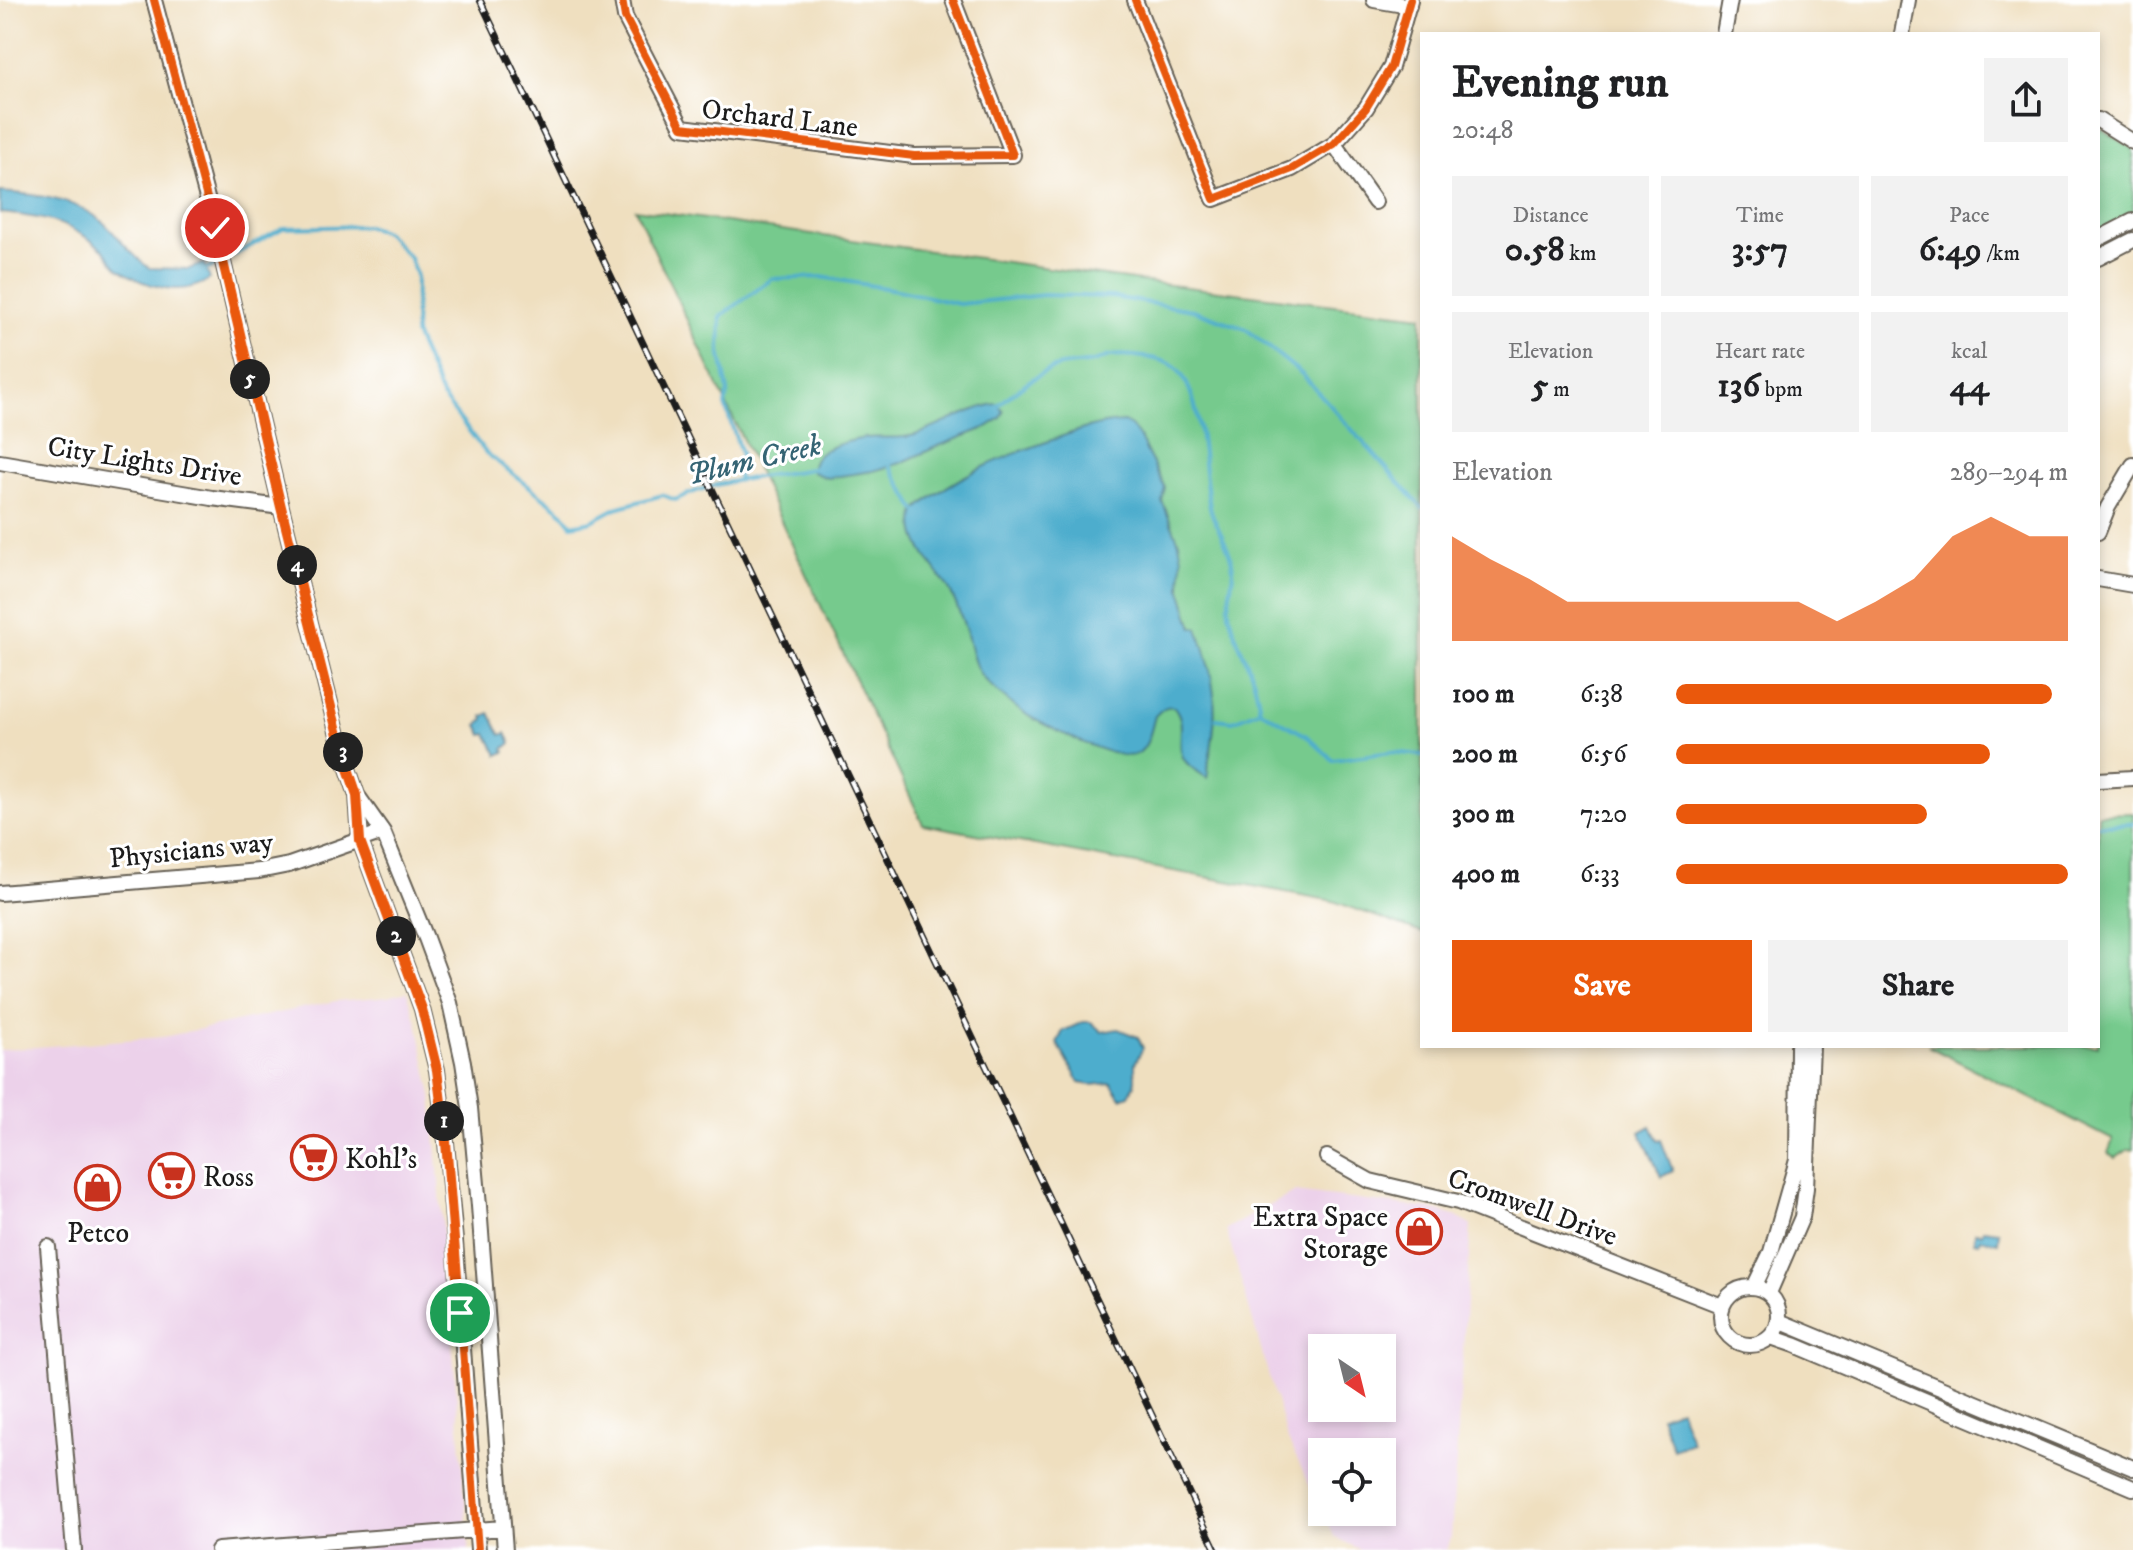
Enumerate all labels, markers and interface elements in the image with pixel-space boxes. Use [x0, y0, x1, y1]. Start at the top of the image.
text: Evening run [1452, 56, 1669, 111]
button: share [1984, 58, 2068, 142]
street label: Orchard Lane [700, 92, 860, 145]
text: 20:48 [1452, 114, 1514, 147]
pin [181, 194, 249, 262]
text: Distance [1513, 202, 1589, 229]
text: Time [1736, 202, 1784, 229]
text: Pace [1949, 202, 1990, 229]
icon: check [193, 206, 237, 250]
text: 0.58 [1505, 229, 1564, 271]
text: 3:57 [1732, 229, 1788, 271]
text: 6:49 [1919, 229, 1982, 271]
text: km [1564, 240, 1597, 267]
text: /km [1982, 240, 2020, 267]
text: Elevation [1508, 338, 1593, 365]
text: Heart rate [1715, 338, 1805, 365]
text: kcal [1951, 338, 1987, 365]
pin: 5 [230, 359, 270, 399]
text: 5 [245, 365, 255, 392]
text: 5 [1532, 365, 1548, 407]
text: 136 [1717, 365, 1760, 407]
text: 44 [1950, 365, 1989, 407]
text: m [1548, 376, 1570, 403]
text: bpm [1760, 376, 1803, 403]
water label: Plum Creek [683, 427, 826, 494]
street label: City Lights Drive [45, 429, 244, 494]
text: Elevation [1452, 456, 1553, 489]
text: 289–294 m [1950, 456, 2068, 489]
pin: 4 [277, 545, 317, 585]
text: 4 [291, 551, 303, 578]
text: 100 m [1452, 678, 1515, 711]
text: 6:38 [1580, 678, 1623, 711]
pin: 3 [323, 732, 363, 772]
text: 3 [339, 738, 347, 765]
text: 200 m [1452, 738, 1518, 771]
text: 6:56 [1580, 738, 1627, 771]
text: 300 m [1452, 798, 1515, 831]
text: 7:20 [1580, 798, 1627, 831]
street label: Physicians way [107, 824, 276, 876]
text: 400 m [1452, 858, 1520, 891]
text: 6:33 [1580, 858, 1620, 891]
pin: 2 [376, 916, 416, 956]
text: 2 [391, 922, 401, 949]
button: Save [1452, 940, 1752, 1032]
button: Share [1768, 940, 2068, 1032]
pin: 1 [424, 1101, 464, 1141]
text: 1 [440, 1107, 448, 1134]
supermarket icon: Kohl's [290, 1134, 338, 1182]
place label: Kohl's [345, 1142, 417, 1177]
supermarket icon: Ross [148, 1152, 196, 1200]
place label: Ross [203, 1160, 254, 1195]
street label: Cromwell Drive [1443, 1161, 1622, 1254]
shop icon: Petco [74, 1164, 122, 1212]
place label: Extra Space Storage [1253, 1200, 1388, 1267]
shop icon: Extra Space Storage [1395, 1208, 1443, 1256]
place label: Petco [67, 1216, 129, 1251]
pin [426, 1279, 494, 1347]
icon: arrive [438, 1291, 482, 1335]
north arrow [1308, 1334, 1396, 1422]
map controls [1308, 1334, 1396, 1526]
button: locate [1308, 1438, 1396, 1526]

